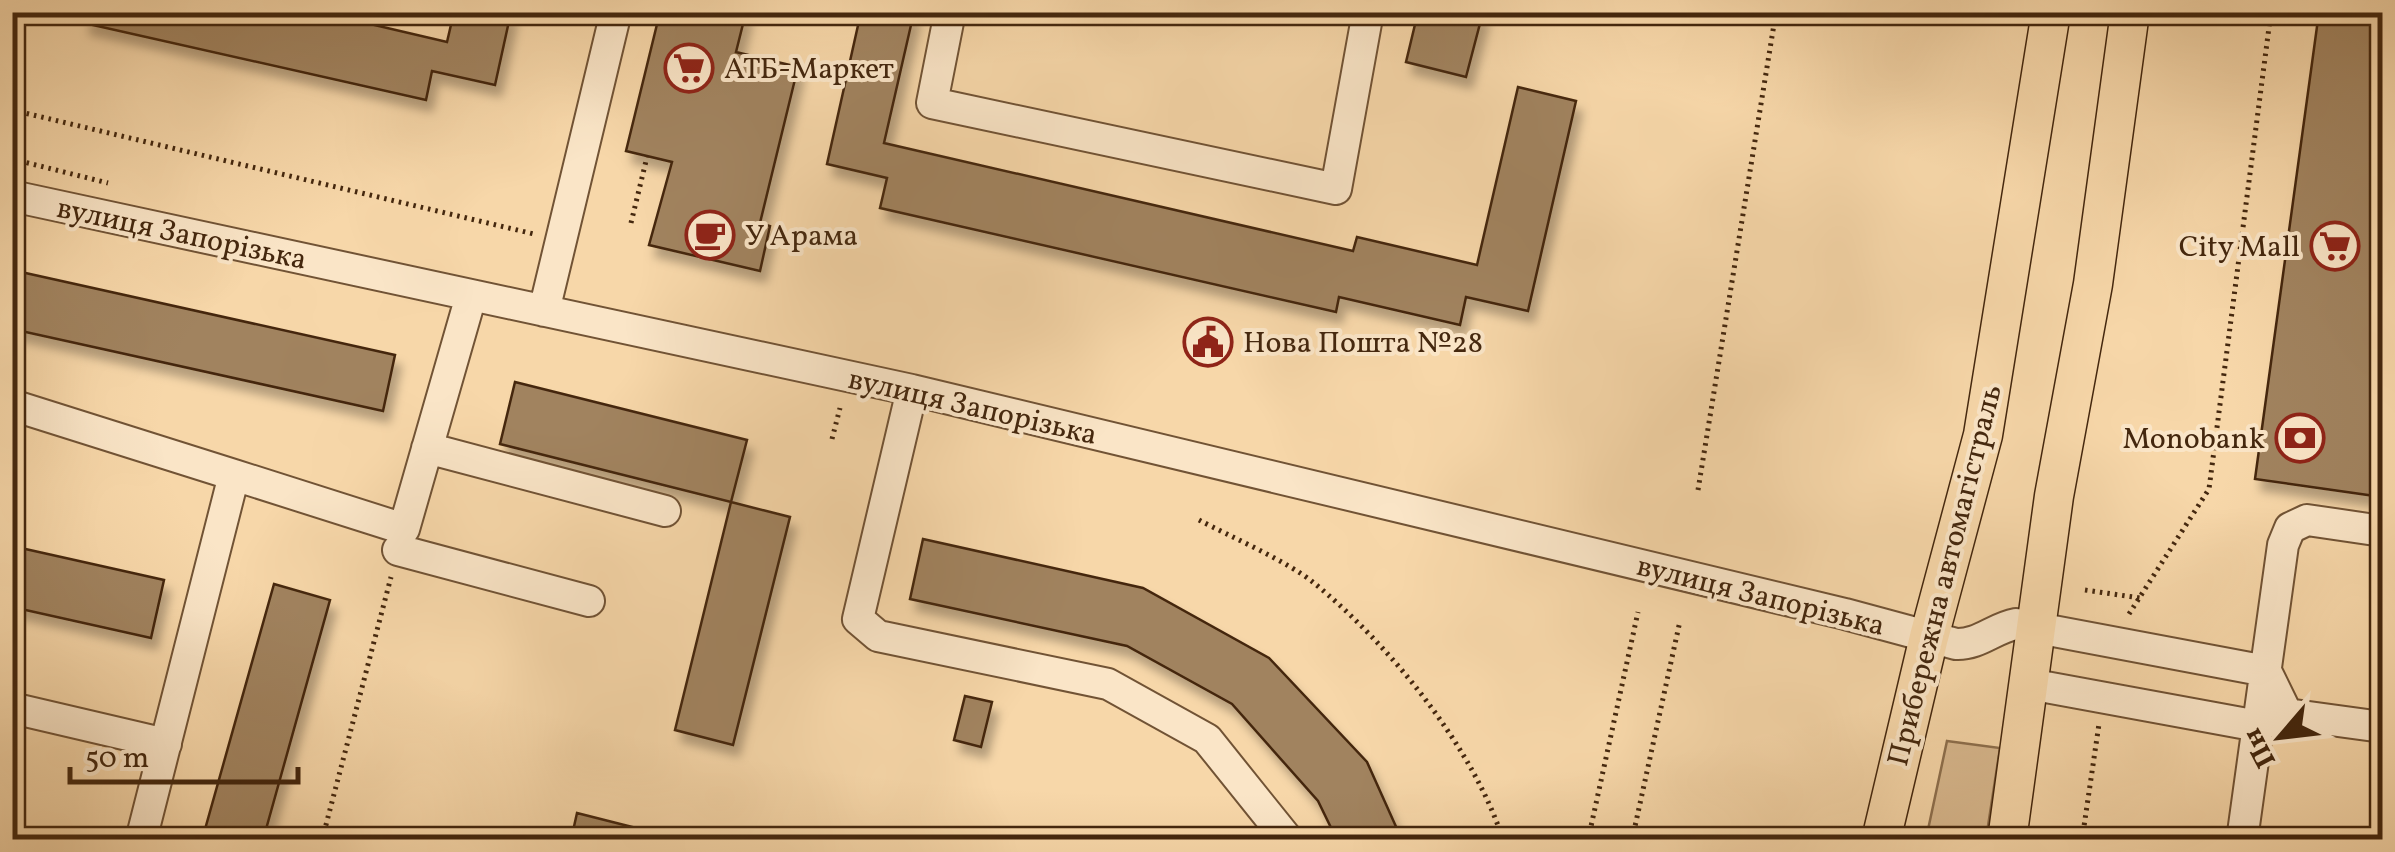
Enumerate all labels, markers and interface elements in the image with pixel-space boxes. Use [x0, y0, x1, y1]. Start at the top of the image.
supermarket icon: АТБ-Маркет [663, 42, 715, 94]
place label: АТБ-Маркет [724, 49, 894, 91]
street label: вулиця Запорізька [53, 188, 310, 282]
cafe icon: У Арама [684, 209, 736, 261]
place label: У Арама [745, 216, 858, 258]
supermarket icon: City Mall [2309, 220, 2361, 272]
place label: City Mall [2179, 227, 2300, 269]
public building icon: Нова Пошта №28 [1182, 316, 1234, 368]
place label: Нова Пошта №28 [1243, 323, 1483, 365]
street label: вулиця Запорізька [844, 359, 1101, 457]
street label: Прибережна автомагістраль [1878, 380, 2014, 771]
bank icon: Monobank [2274, 412, 2326, 464]
place label: Monobank [2123, 419, 2265, 461]
street label: вулиця Запорізька [1632, 546, 1889, 648]
north arrow [2230, 687, 2330, 787]
text: Пн [2234, 721, 2287, 774]
scale bar [70, 722, 298, 784]
text: 50 m [85, 738, 149, 780]

